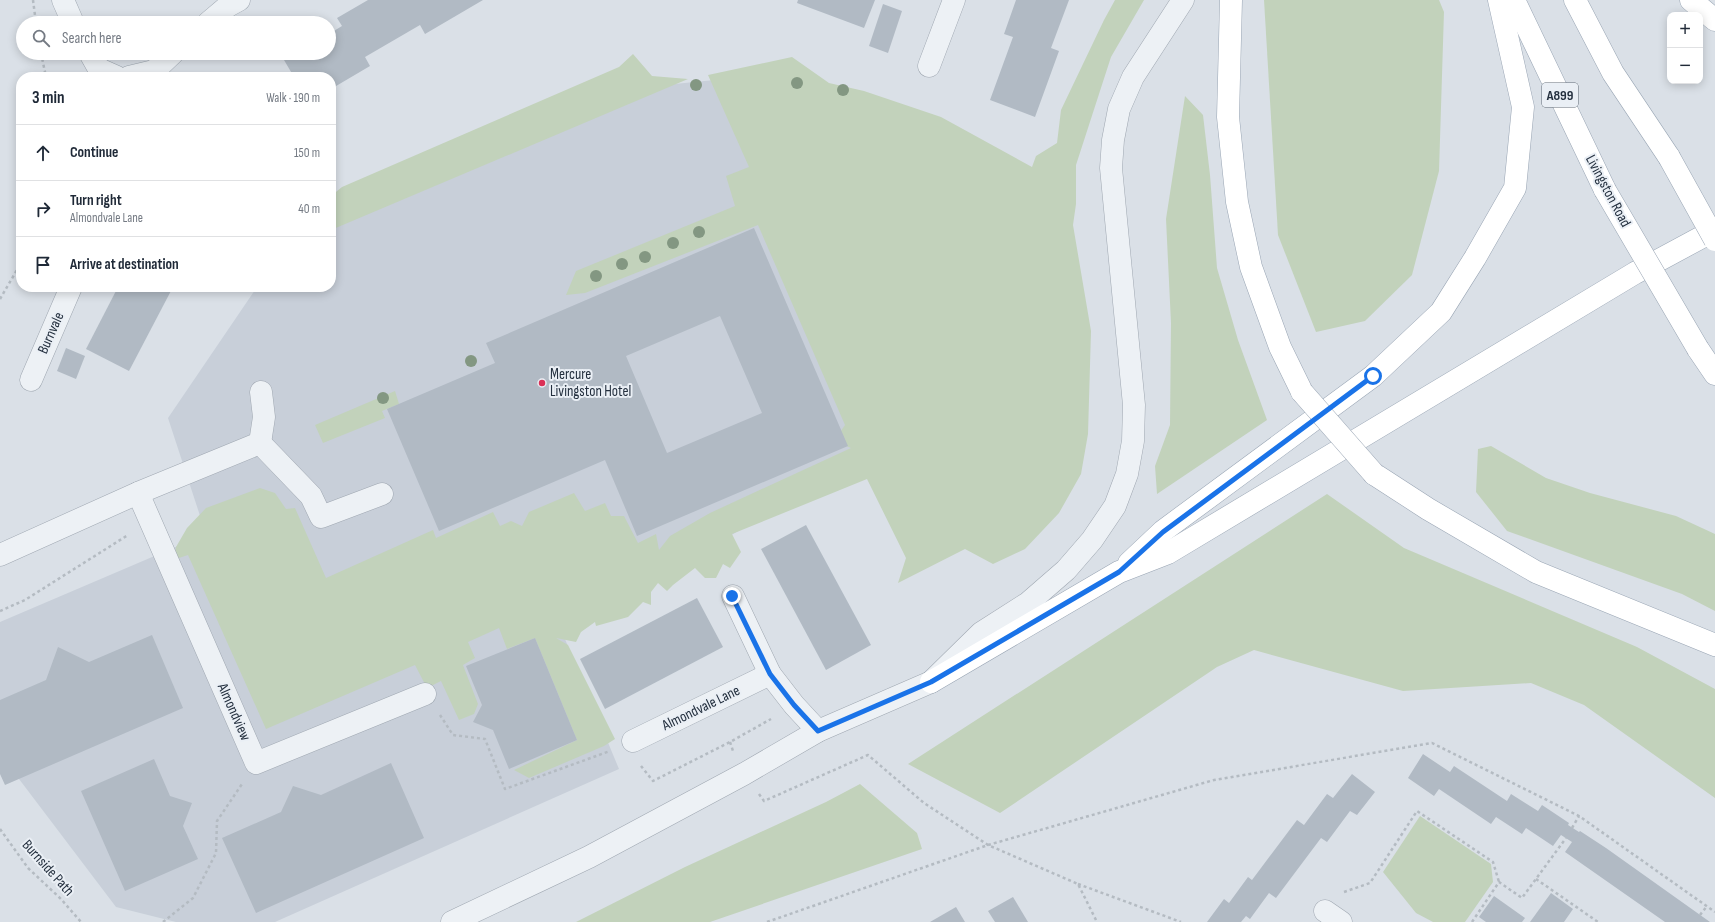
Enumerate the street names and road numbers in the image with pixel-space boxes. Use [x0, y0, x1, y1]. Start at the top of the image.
road number: A899 [1542, 83, 1578, 107]
street label: Livingston Road [1581, 152, 1635, 230]
street label: Burnvale [33, 309, 69, 357]
street label: Almondview [213, 679, 255, 744]
street label: Almondvale Lane [658, 681, 743, 735]
street label: Burnside Path [18, 836, 78, 900]

